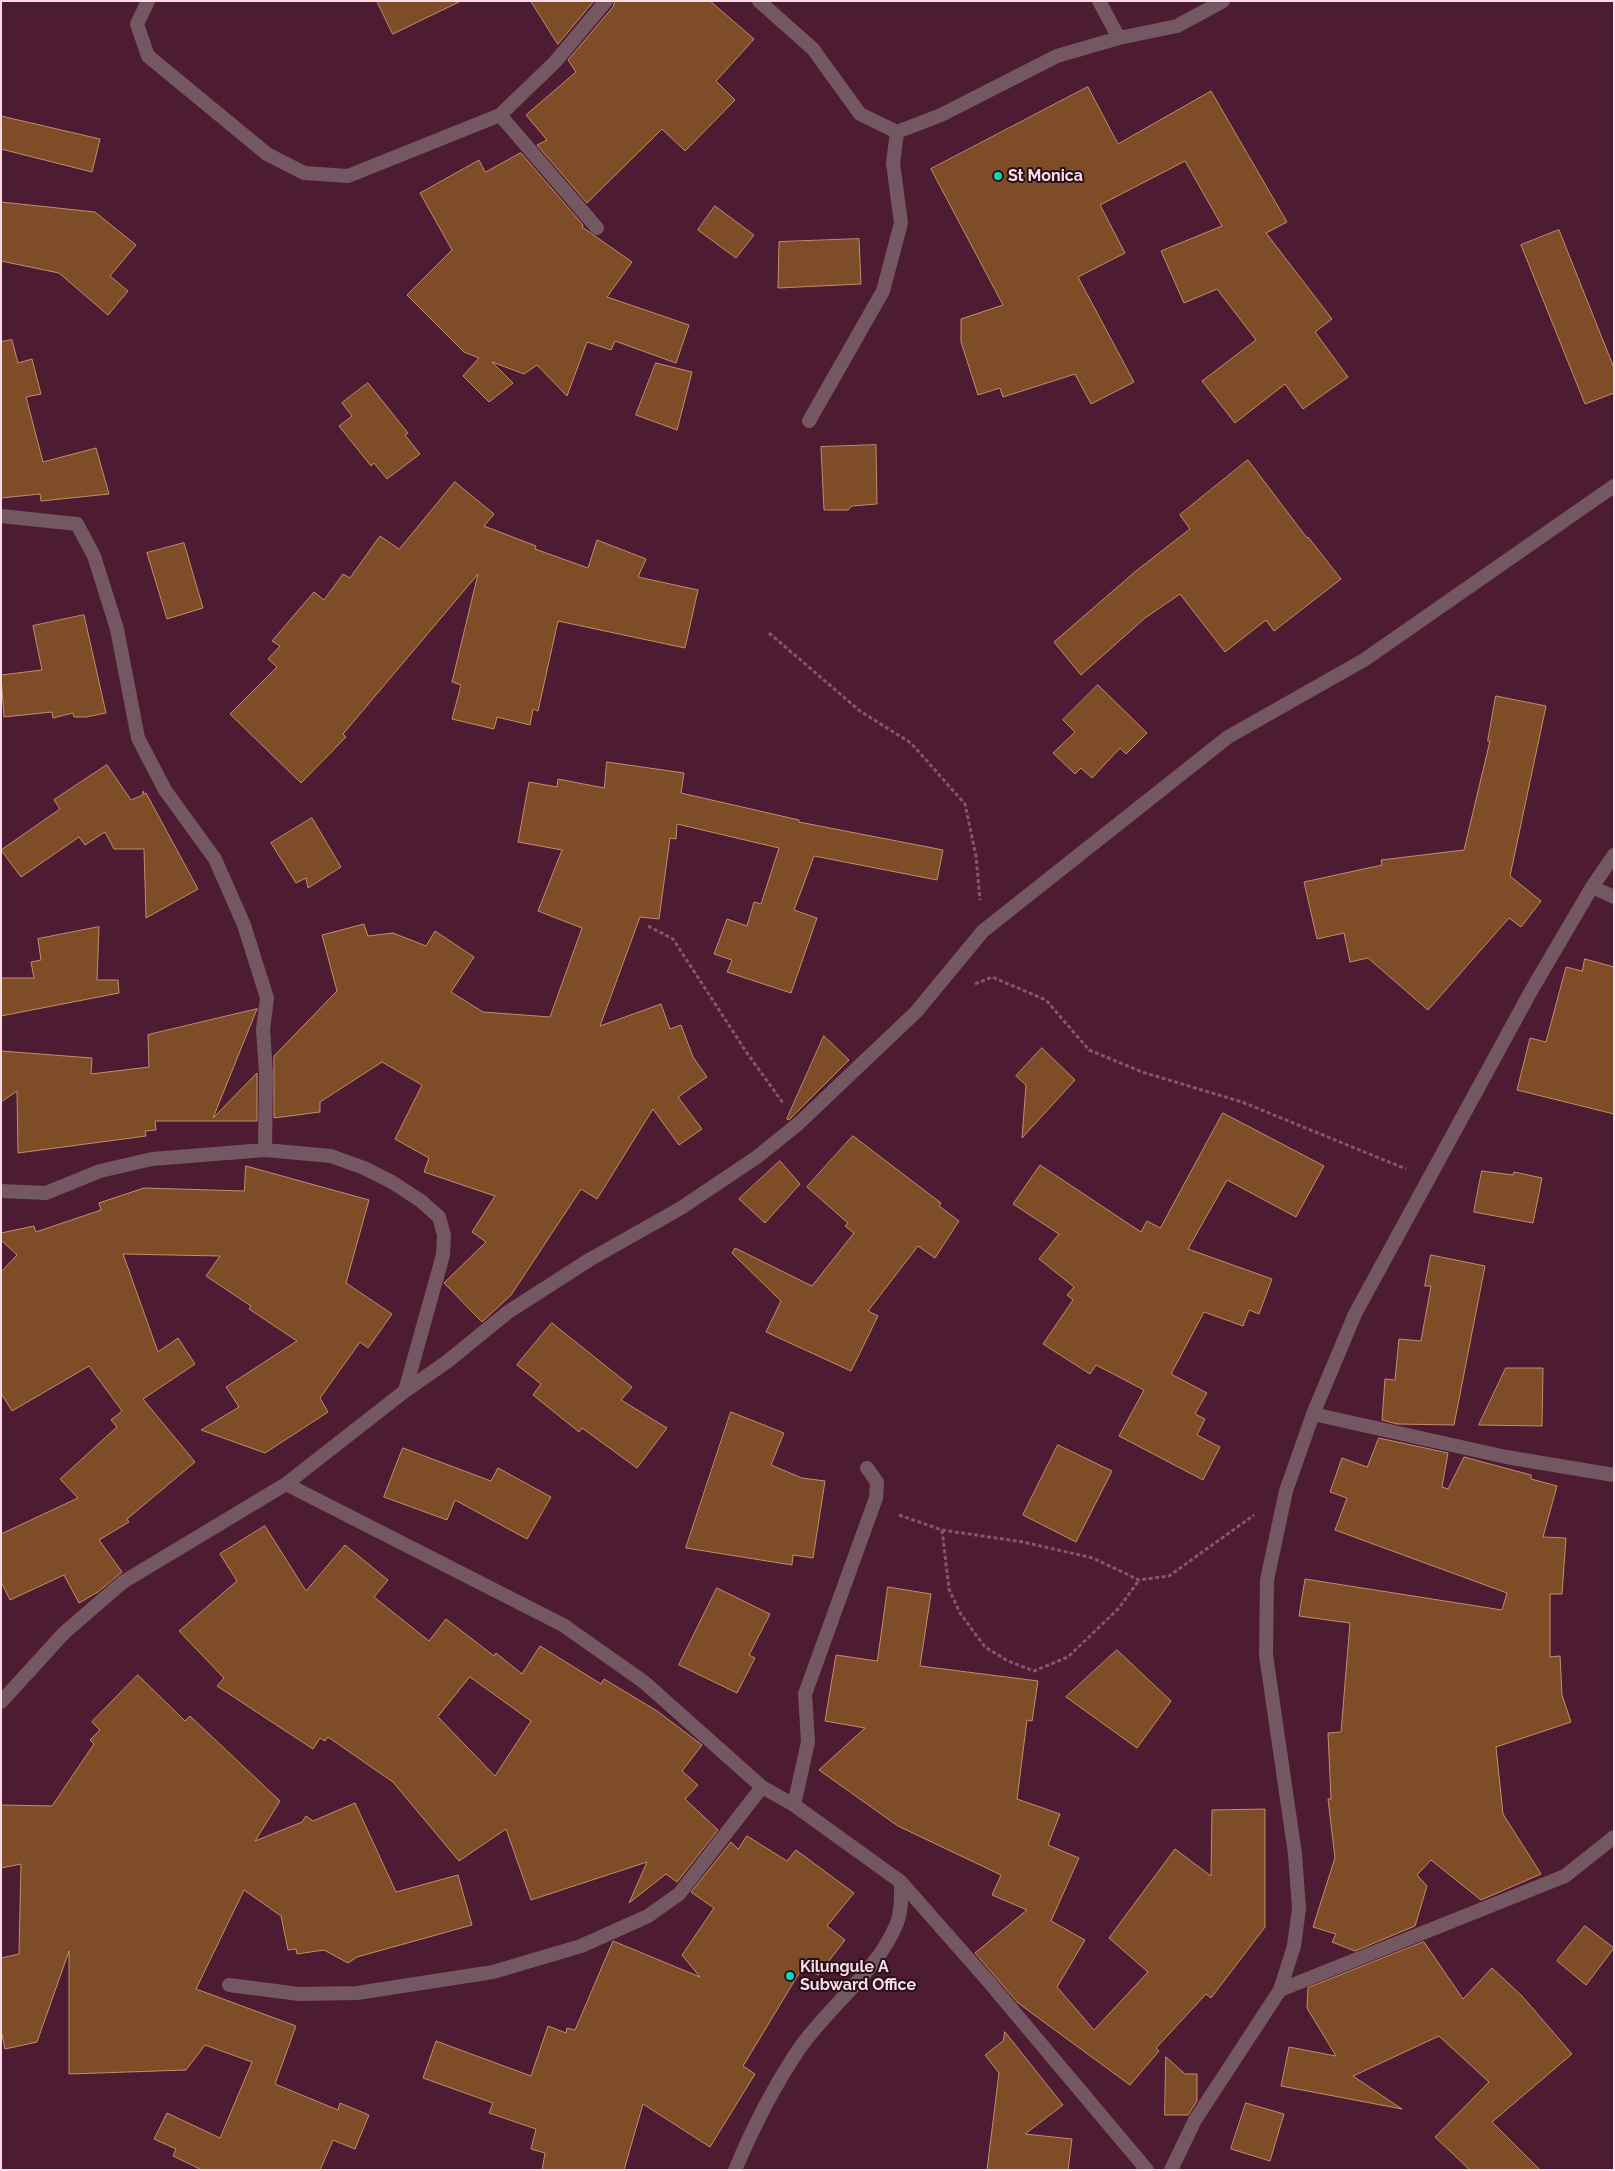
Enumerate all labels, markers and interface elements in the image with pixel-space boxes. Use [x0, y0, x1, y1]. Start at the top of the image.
place label: St Monica [1008, 166, 1083, 186]
marker: St Monica [992, 170, 1004, 182]
place label: Kilungule A Subward Office [800, 1957, 916, 1995]
marker: Kilungule A Subward Office [784, 1970, 796, 1982]

